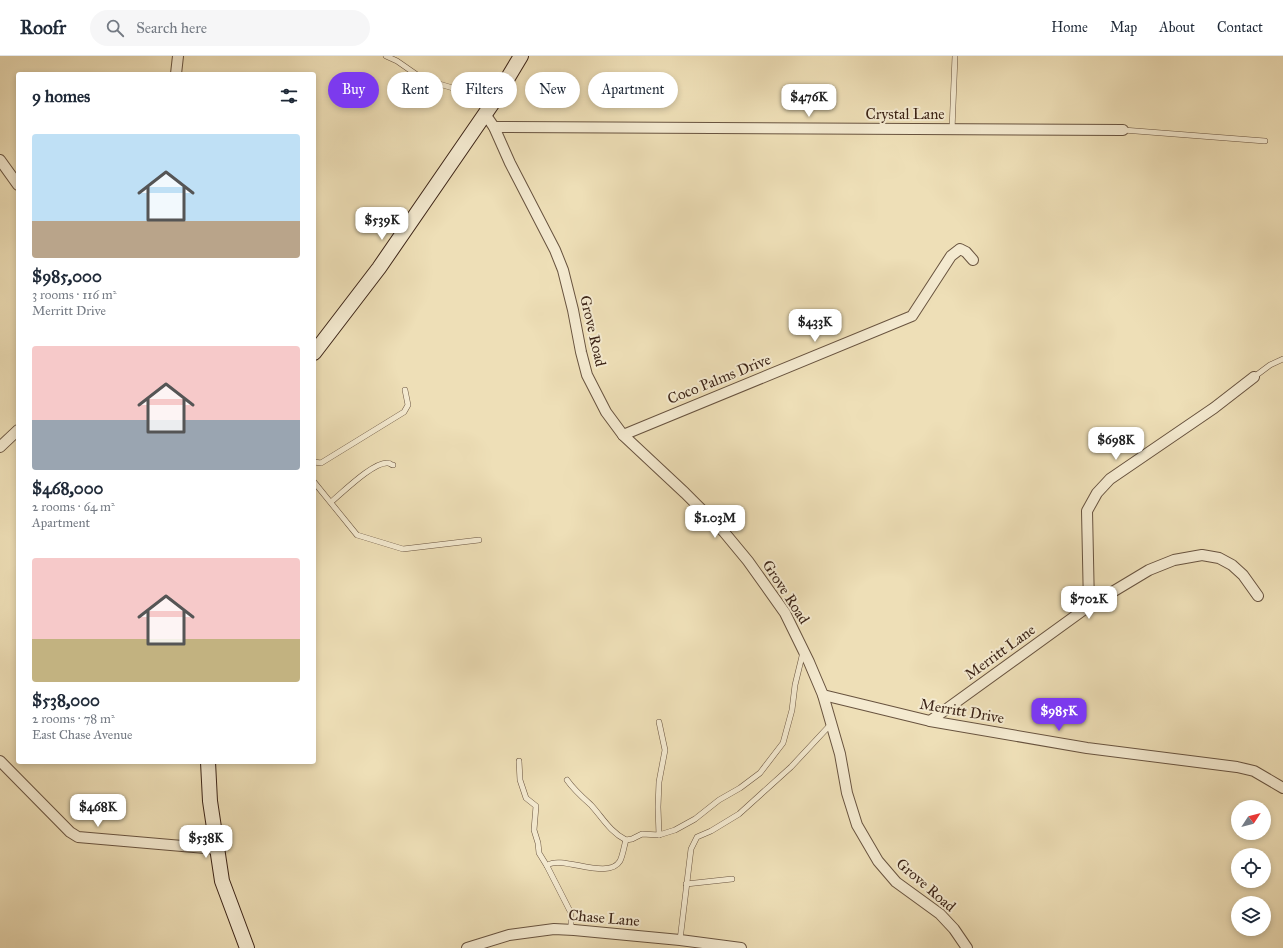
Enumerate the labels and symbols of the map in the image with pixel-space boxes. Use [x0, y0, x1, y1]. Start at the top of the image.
pin: $476K [781, 84, 837, 118]
street label: Crystal Lane [865, 105, 945, 123]
pin: $539K [354, 207, 410, 241]
street label: Grove Road [576, 294, 610, 369]
pin: $433K [787, 309, 843, 343]
street label: Coco Palms Drive [665, 350, 773, 408]
pin: $698K [1088, 427, 1144, 461]
pin: $1.03M [682, 505, 748, 539]
street label: Grove Road [759, 557, 814, 628]
pin: $702K [1061, 586, 1117, 620]
street label: Merritt Lane [961, 620, 1039, 684]
street label: Merritt Drive [918, 695, 1006, 727]
pin: $985K [1031, 698, 1087, 732]
pin: $468K [70, 794, 126, 828]
north arrow [1231, 800, 1271, 840]
pin: $538K [178, 825, 234, 859]
street label: Grove Road [893, 854, 960, 916]
street label: Chase Lane [568, 906, 640, 930]

